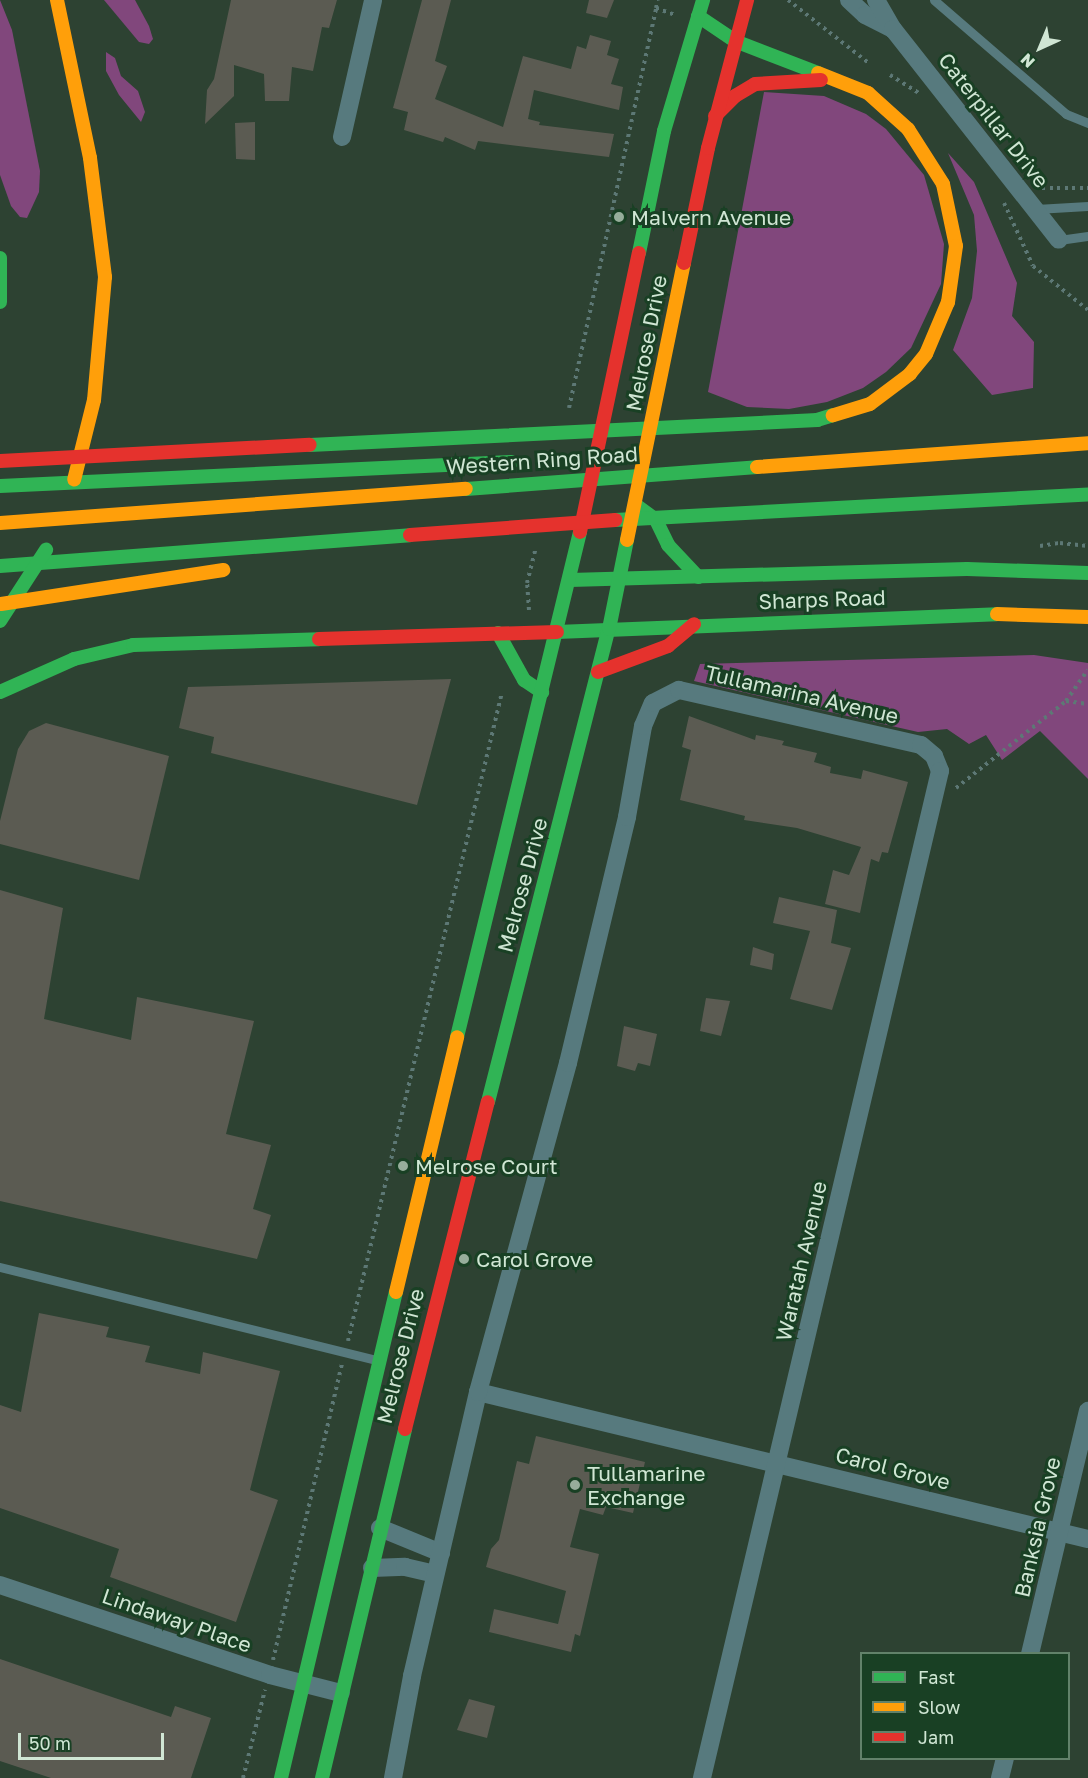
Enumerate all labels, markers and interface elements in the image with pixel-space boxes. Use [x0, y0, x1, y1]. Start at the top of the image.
north arrow [1010, 18, 1070, 78]
street label: Caterpillar Drive [934, 48, 1054, 192]
text: N [1016, 50, 1039, 72]
place label: Malvern Avenue [631, 204, 791, 230]
marker: Malvern Avenue [612, 210, 626, 224]
street label: Melrose Drive [620, 273, 672, 413]
street label: Western Ring Road [445, 441, 639, 479]
street label: Sharps Road [758, 584, 886, 614]
street label: Tullamarina Avenue [703, 660, 901, 728]
street label: Melrose Drive [492, 815, 552, 955]
place label: Melrose Court [415, 1153, 558, 1179]
marker: Melrose Court [396, 1159, 410, 1173]
street label: Waratah Avenue [770, 1179, 832, 1343]
place label: Carol Grove [476, 1246, 593, 1272]
marker: Carol Grove [457, 1252, 471, 1266]
street label: Melrose Drive [371, 1286, 429, 1426]
street label: Carol Grove [833, 1442, 953, 1494]
street label: Banksia Grove [1009, 1454, 1065, 1600]
place label: Tullamarine Exchange [587, 1460, 706, 1510]
marker: Tullamarine Exchange [568, 1478, 582, 1492]
street label: Lindaway Place [99, 1583, 255, 1657]
legend [860, 1652, 1070, 1760]
text: Fast [918, 1666, 955, 1688]
text: Slow [918, 1696, 960, 1718]
scale bar [21, 1721, 166, 1759]
text: Jam [918, 1726, 954, 1748]
text: 50 m [29, 1732, 71, 1754]

